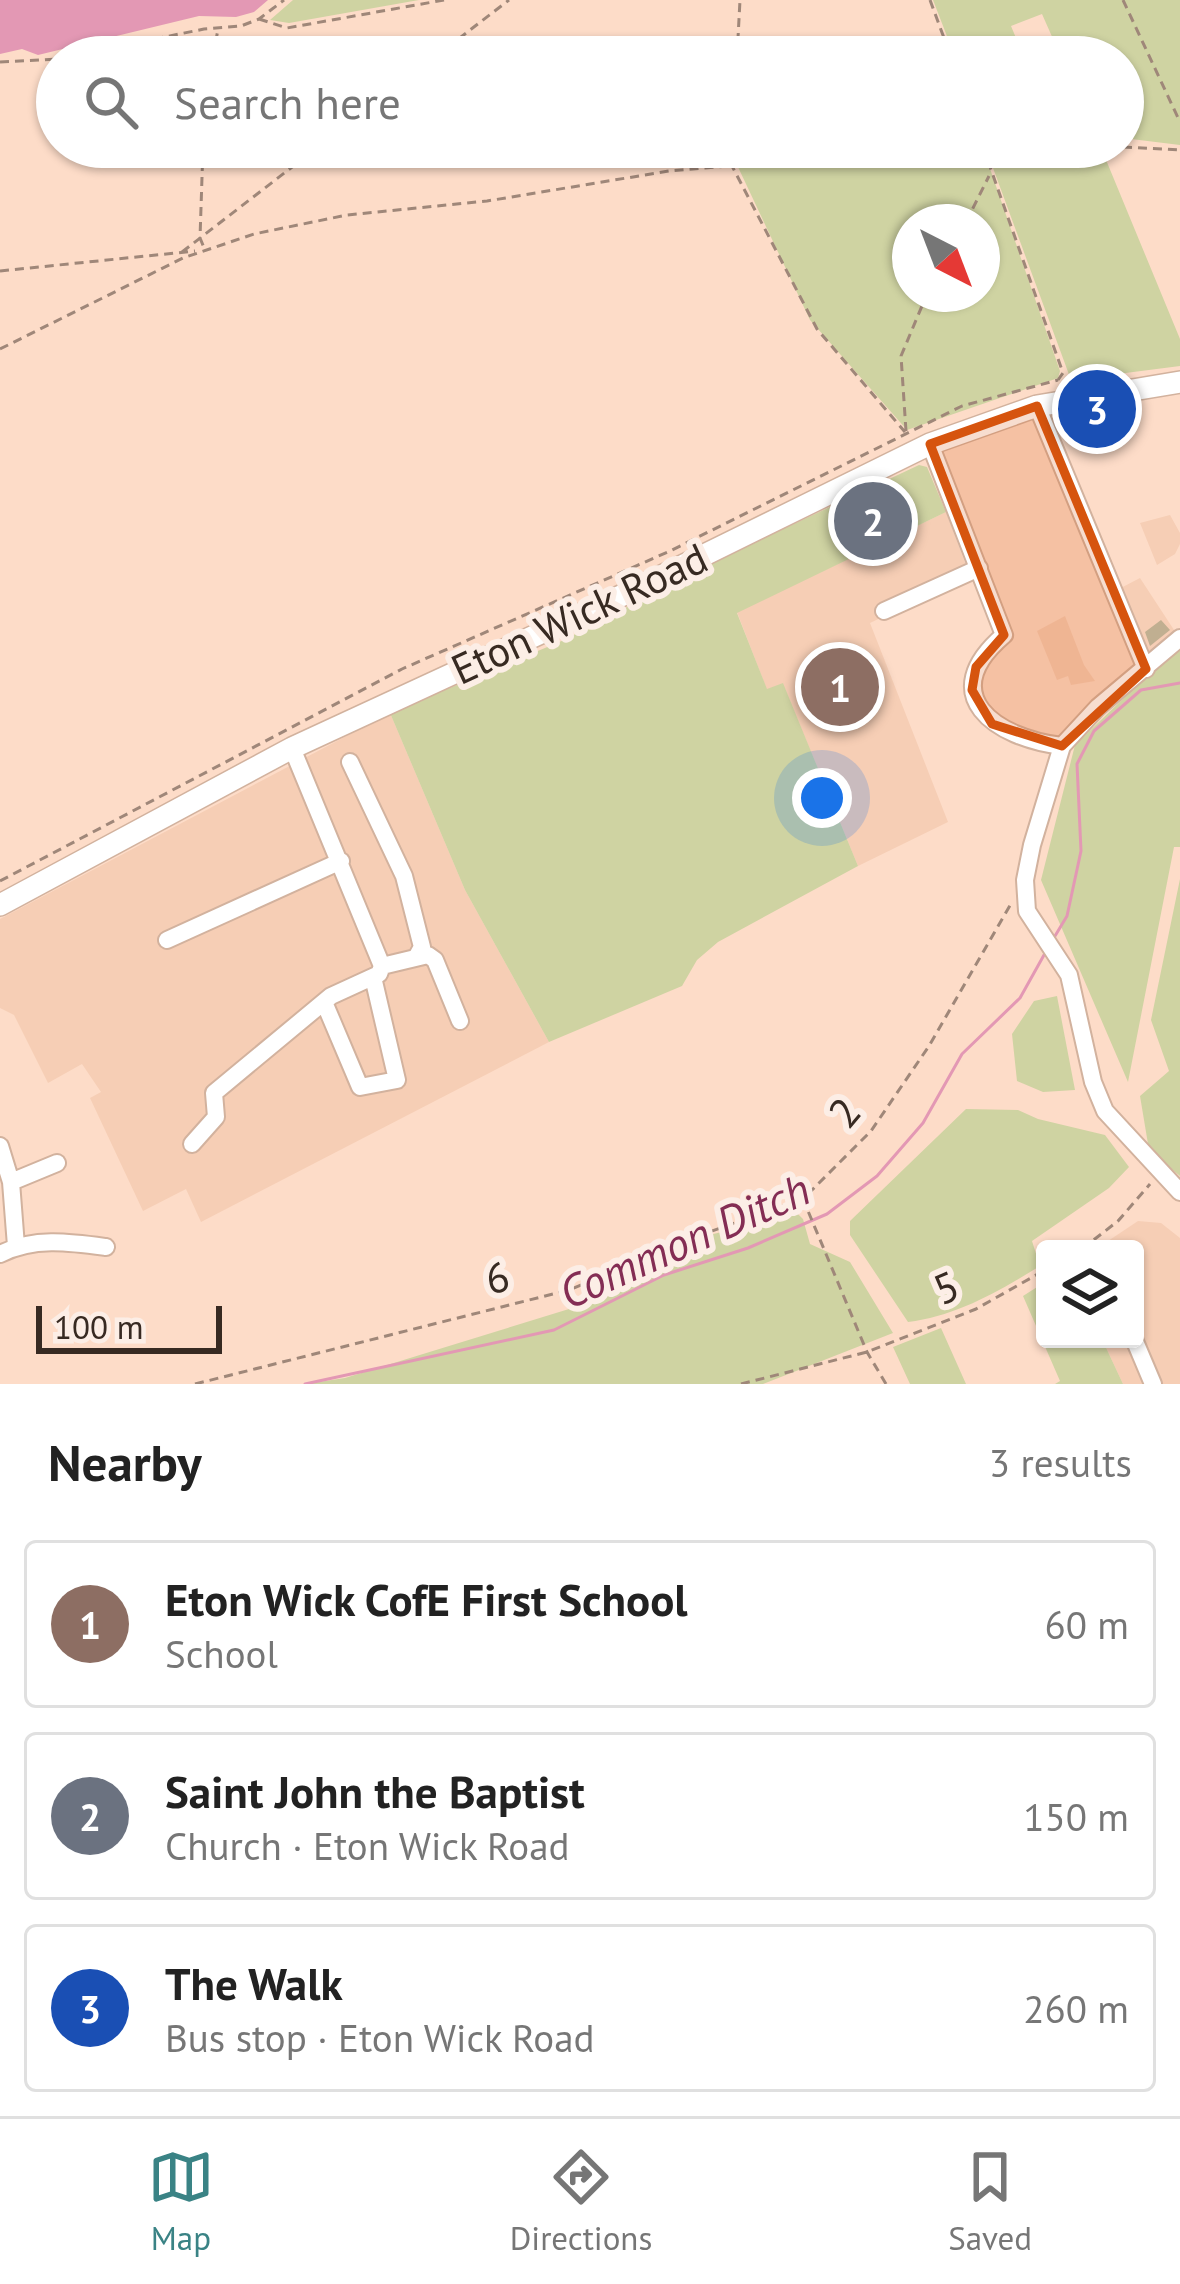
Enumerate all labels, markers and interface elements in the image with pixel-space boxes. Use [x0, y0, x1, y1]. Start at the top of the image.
search box [36, 36, 1144, 168]
icon: search [78, 69, 144, 135]
text: Search here [174, 73, 401, 131]
north arrow [892, 204, 1000, 312]
pin: 3 [1058, 364, 1136, 454]
pin: 2 [834, 476, 912, 566]
street label: Eton Wick Road [442, 530, 716, 696]
pin: 1 [801, 642, 879, 732]
your location [792, 768, 852, 828]
street label: 2 [816, 1086, 872, 1138]
water label: Common Ditch [550, 1159, 818, 1321]
map controls [1036, 1240, 1144, 1348]
button: layers [1036, 1240, 1144, 1348]
street label: 6 [479, 1248, 515, 1306]
street label: 5 [925, 1257, 967, 1317]
scale bar [36, 1300, 222, 1353]
text: 100 m [54, 1305, 144, 1348]
text: Nearby [48, 1429, 202, 1495]
text: 3 results [989, 1437, 1132, 1488]
text: Eton Wick CofE First School [165, 1570, 688, 1628]
text: 1 [79, 1599, 101, 1650]
text: 60 m [1044, 1599, 1129, 1650]
text: School [165, 1628, 278, 1679]
text: Saint John the Baptist [165, 1762, 585, 1820]
text: 2 [79, 1791, 101, 1842]
text: 150 m [1023, 1791, 1129, 1842]
text: Church · Eton Wick Road [165, 1820, 569, 1871]
text: The Walk [165, 1954, 342, 2012]
text: 3 [79, 1983, 101, 2034]
text: 260 m [1023, 1983, 1129, 2034]
text: Bus stop · Eton Wick Road [165, 2012, 595, 2063]
tab: Map [148, 2144, 214, 2259]
tab: Directions [510, 2144, 652, 2259]
tab: Saved [948, 2144, 1032, 2259]

